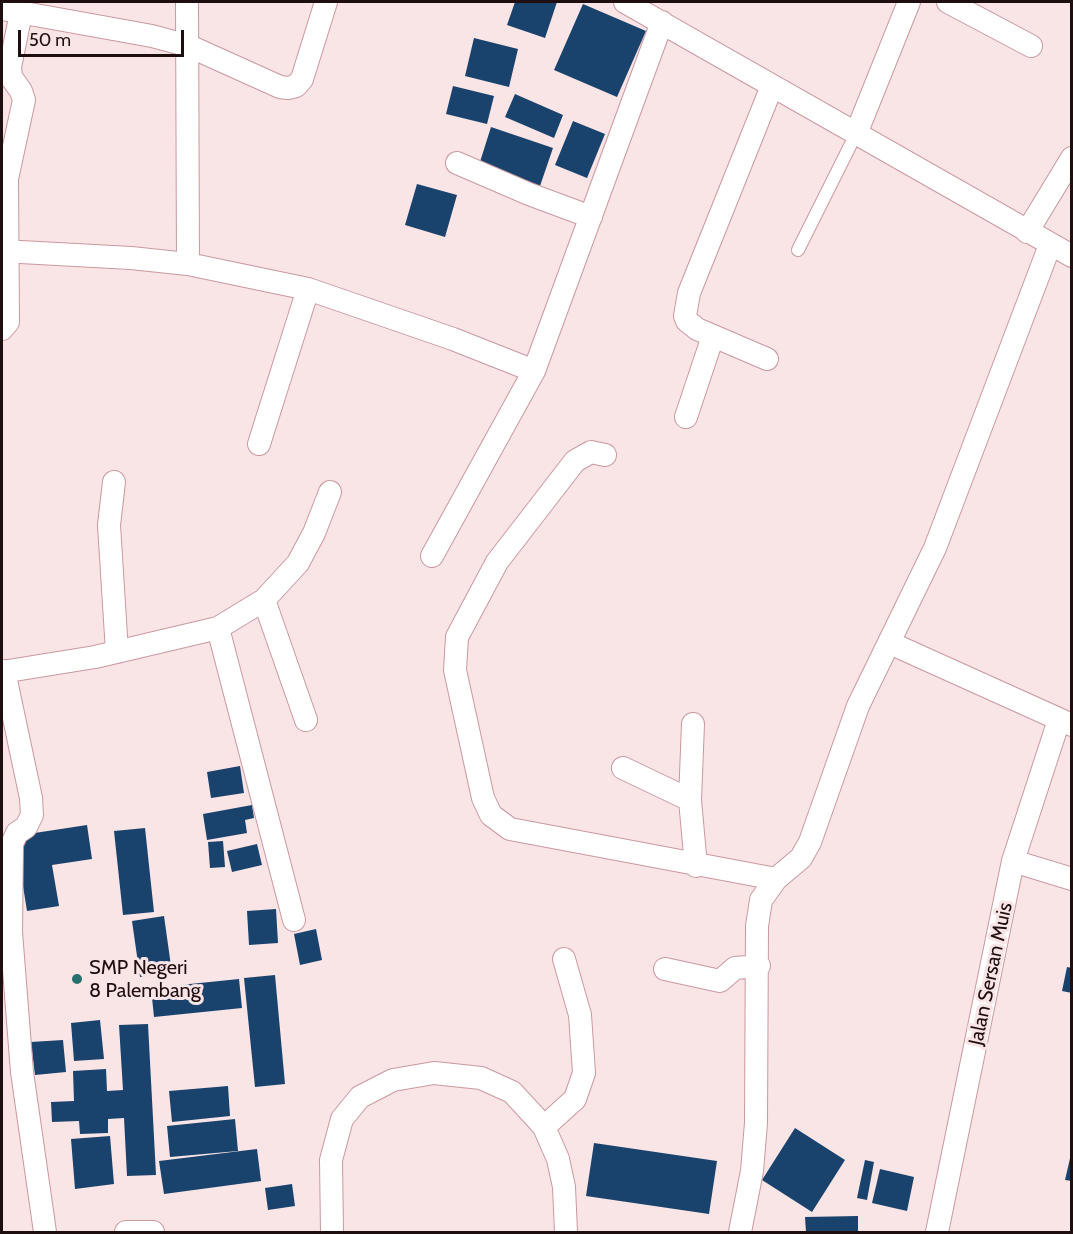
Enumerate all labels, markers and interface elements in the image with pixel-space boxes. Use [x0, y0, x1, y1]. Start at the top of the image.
scale bar [21, 18, 188, 56]
text: 50 m [29, 29, 71, 51]
street label: Jalan Sersan Muis [964, 900, 1018, 1048]
place label: SMP Negeri 8 Palembang [89, 956, 201, 1003]
marker: SMP Negeri 8 Palembang [70, 972, 84, 986]

